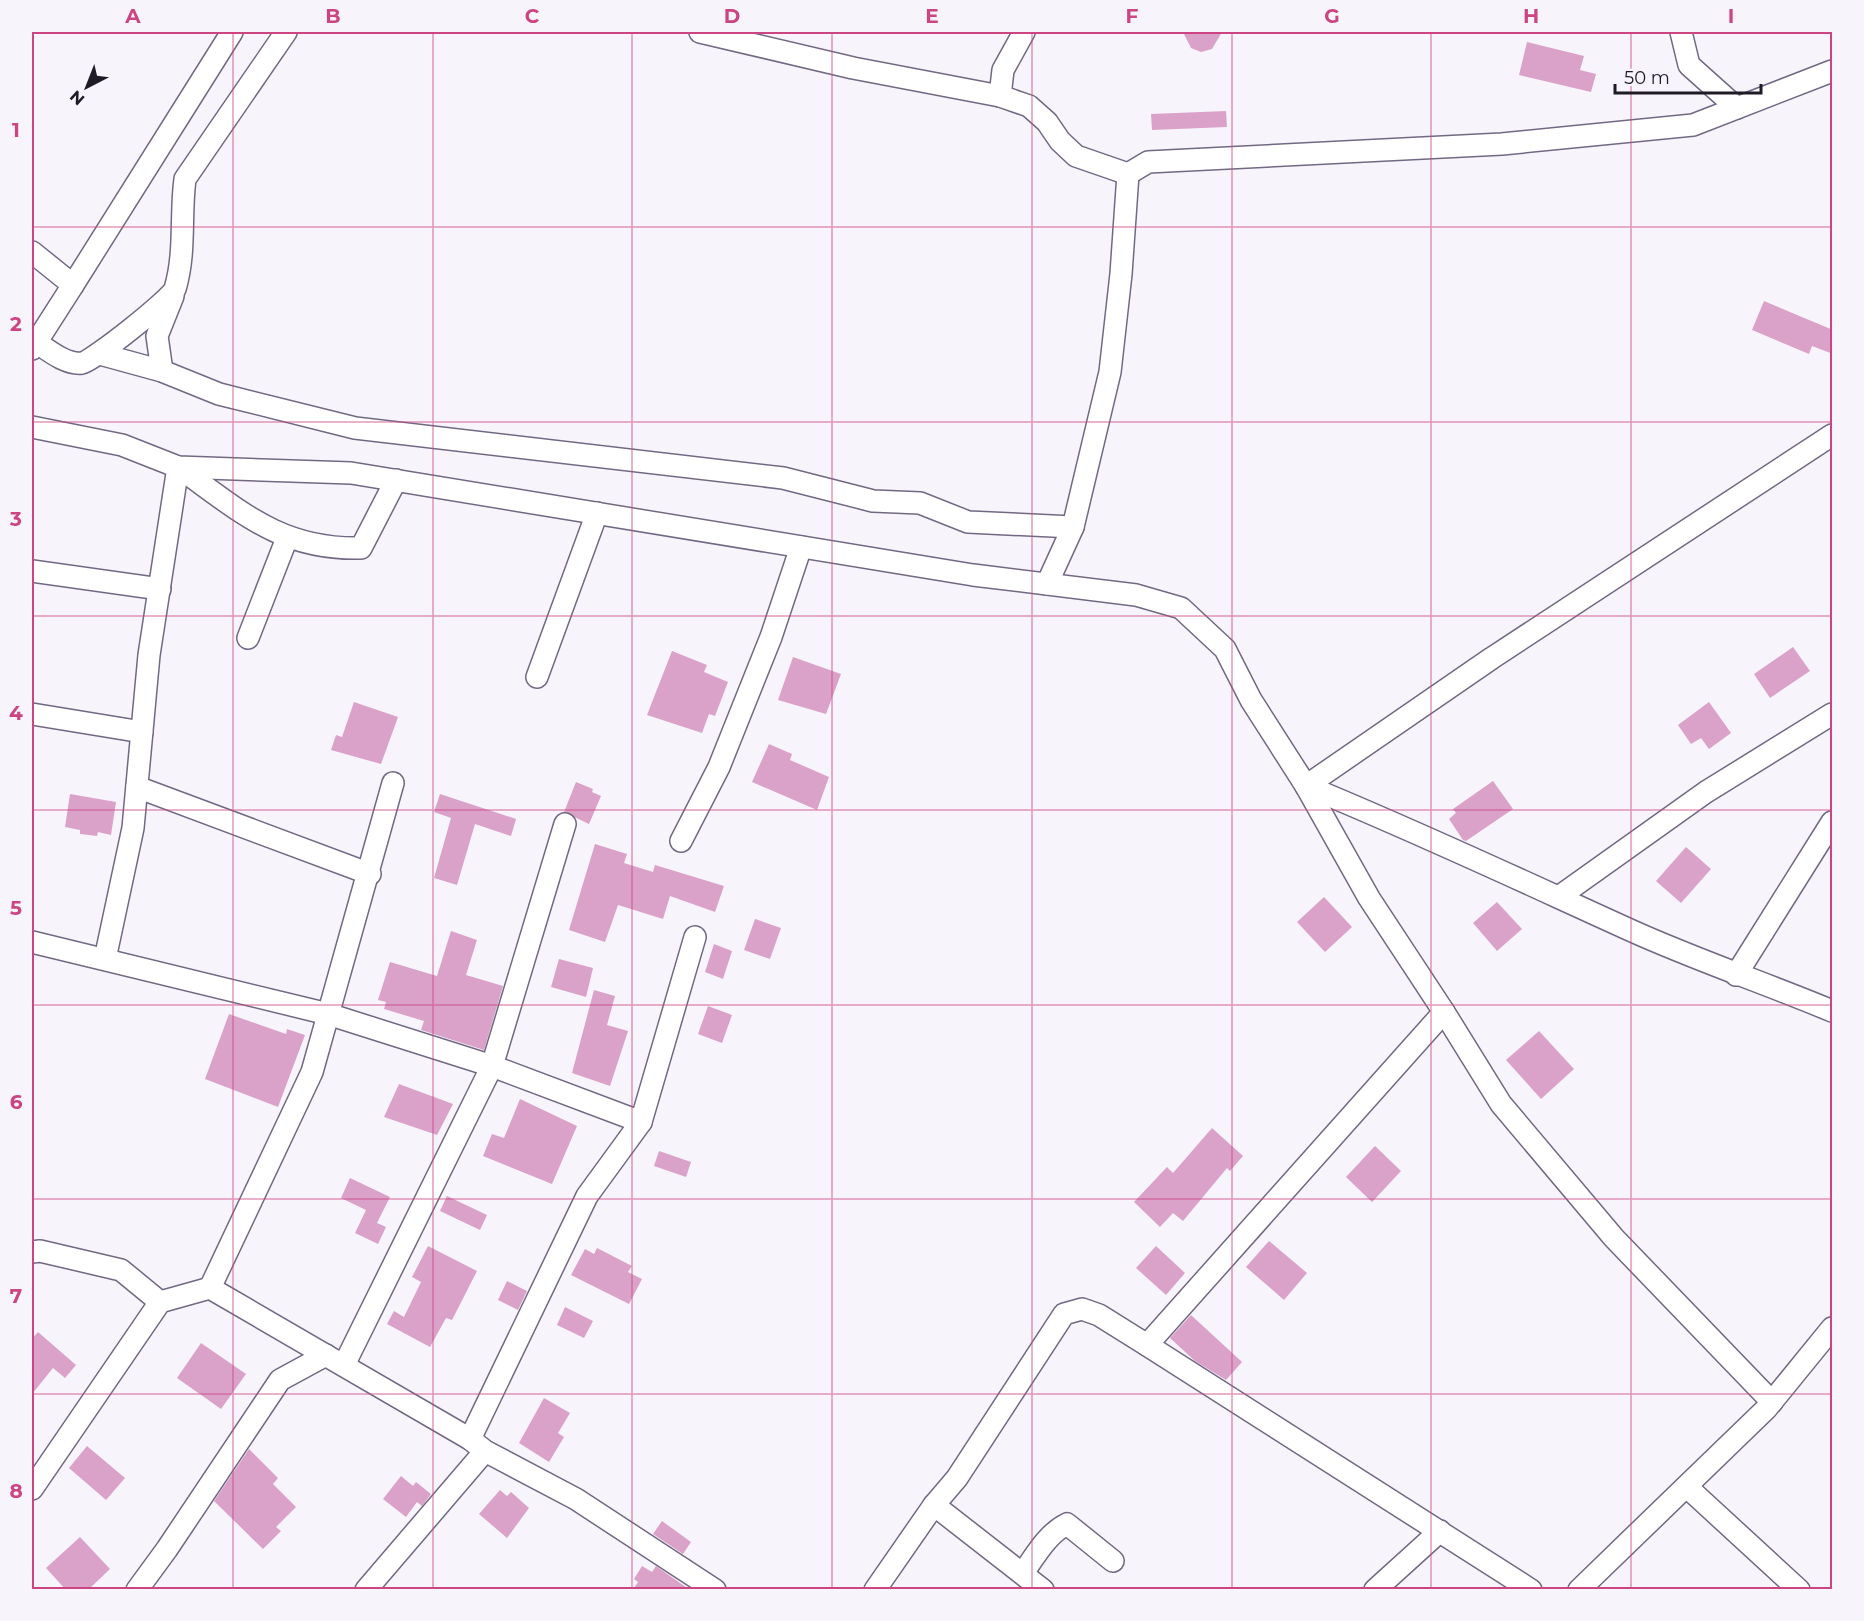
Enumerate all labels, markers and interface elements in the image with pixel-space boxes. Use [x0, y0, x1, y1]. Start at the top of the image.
text: A [124, 4, 141, 28]
text: B [325, 4, 341, 28]
text: C [525, 4, 540, 28]
text: D [724, 4, 740, 28]
text: E [925, 4, 939, 28]
text: F [1126, 4, 1139, 28]
text: G [1324, 4, 1340, 28]
text: H [1523, 4, 1539, 28]
text: I [1728, 4, 1734, 28]
north arrow [57, 57, 117, 117]
scale bar [1615, 57, 1760, 95]
text: 50 m [1624, 67, 1670, 89]
text: N [66, 86, 88, 109]
text: 1 [12, 118, 20, 142]
text: 2 [10, 312, 22, 336]
text: 3 [9, 507, 22, 531]
text: 4 [9, 701, 23, 725]
text: 5 [10, 896, 22, 920]
text: 6 [10, 1090, 23, 1114]
text: 7 [10, 1284, 22, 1308]
text: 8 [9, 1479, 23, 1503]

